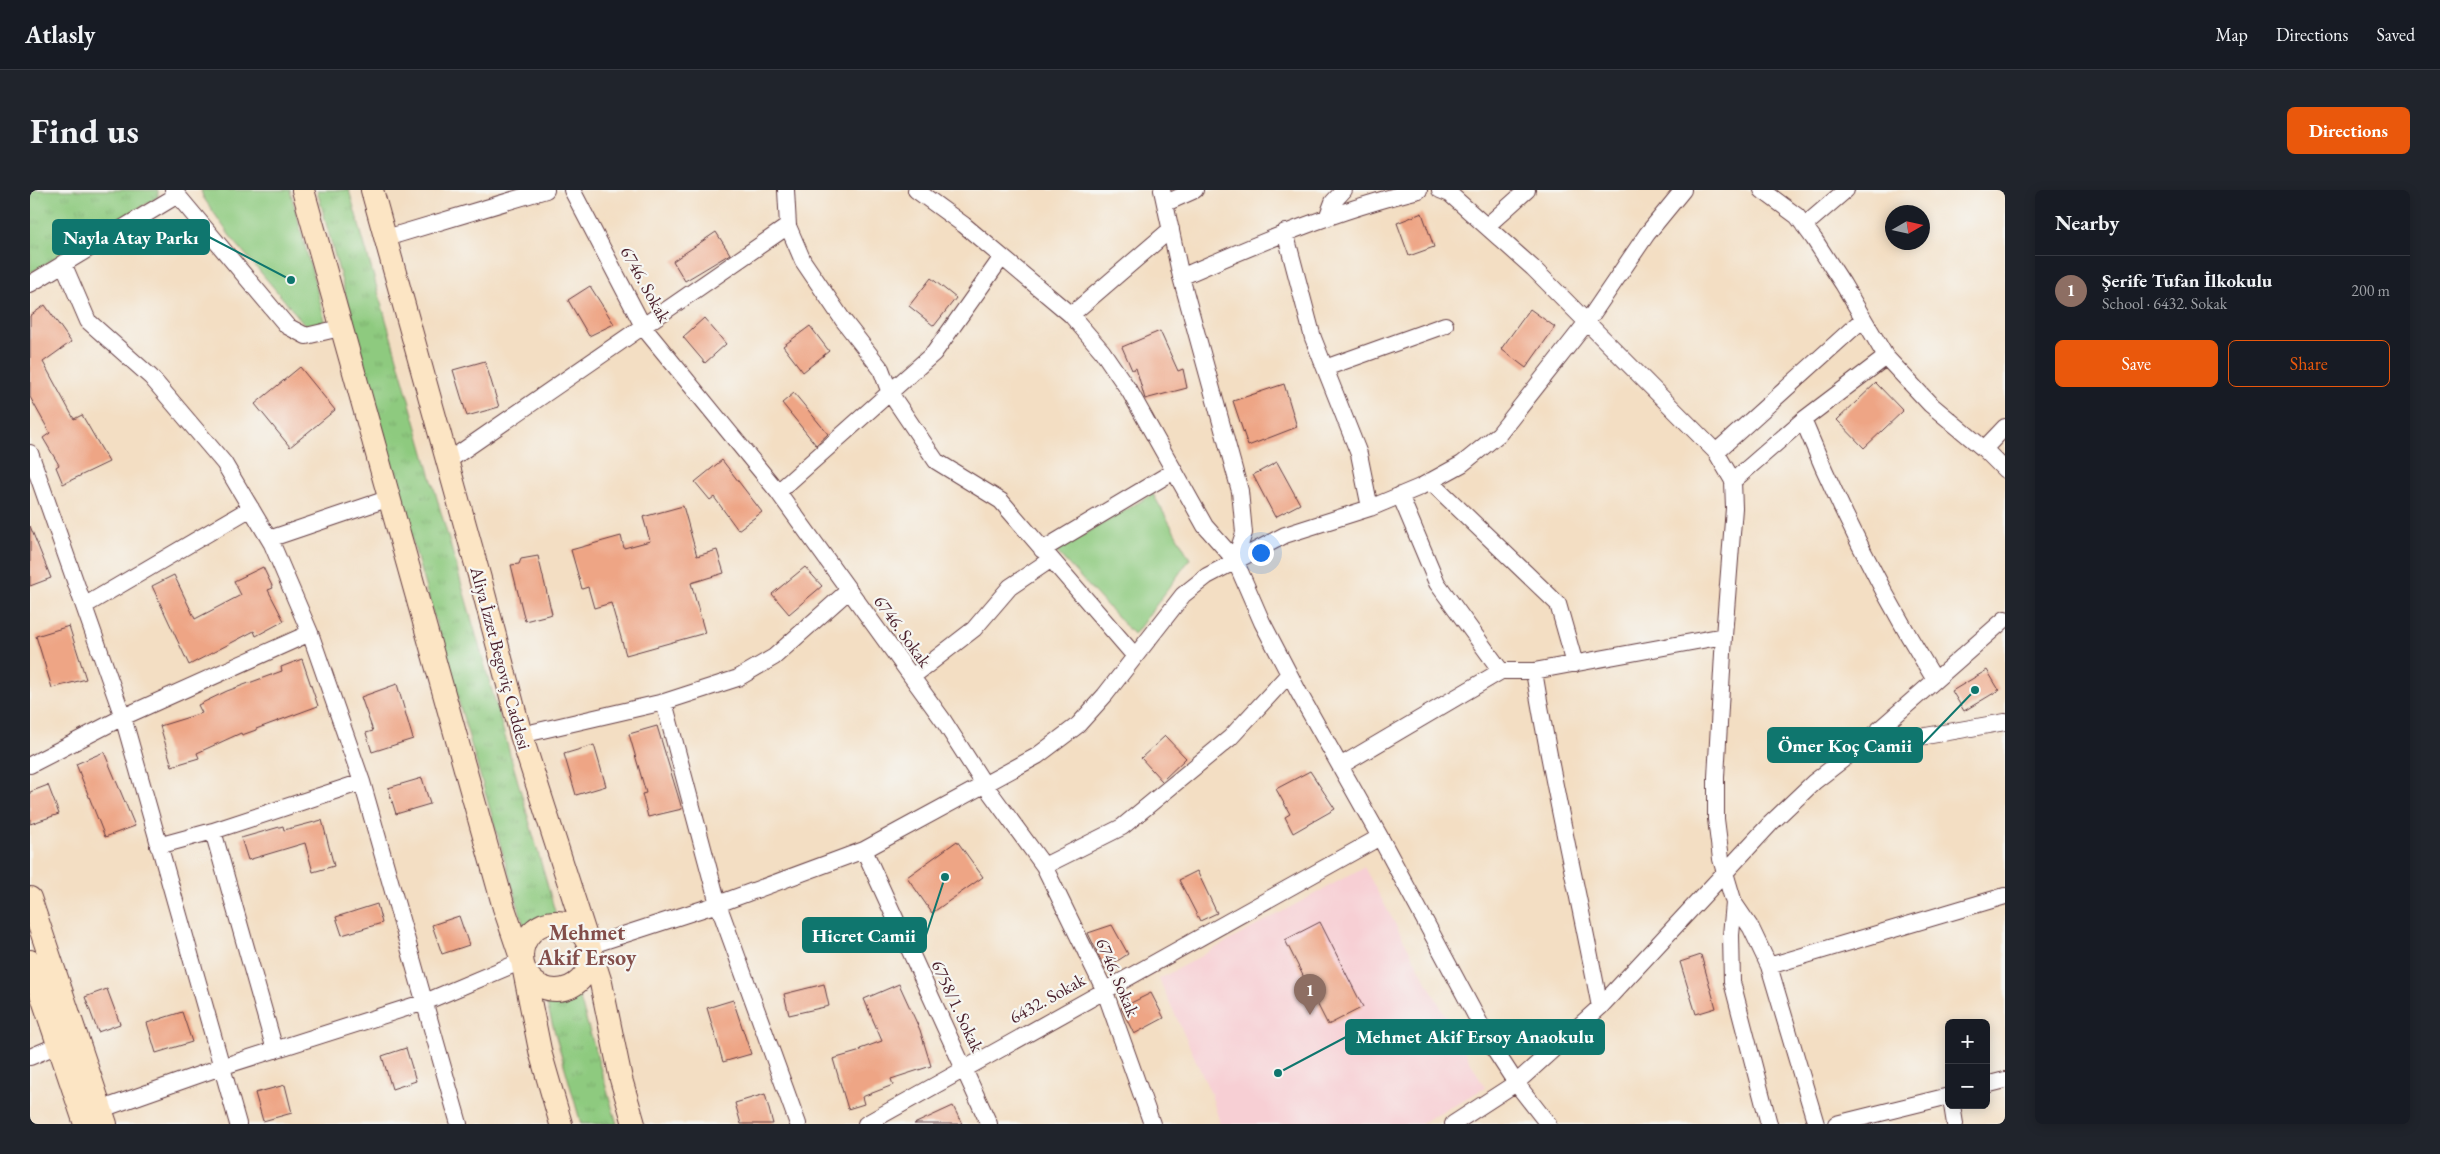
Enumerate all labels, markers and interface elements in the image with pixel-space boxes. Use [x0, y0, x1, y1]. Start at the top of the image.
text: Atlasly [25, 19, 95, 50]
text: Map [2216, 23, 2248, 46]
text: Directions [2276, 23, 2348, 46]
text: Saved [2376, 23, 2415, 46]
button: Directions [2287, 107, 2410, 154]
text: Find us [30, 108, 139, 153]
north arrow [1885, 205, 1930, 250]
text: Nearby [2055, 209, 2119, 236]
callout: Nayla Atay Parkı [53, 220, 209, 254]
text: Nayla Atay Parkı [63, 225, 199, 250]
street label: 6746. Sokak [616, 242, 677, 327]
text: Şerife Tufan İlkokulu [2102, 268, 2272, 293]
text: 1 [2067, 280, 2075, 301]
text: 200 m [2351, 280, 2390, 301]
text: School · 6432. Sokak [2102, 293, 2227, 314]
button: Save [2055, 340, 2218, 387]
button: Share [2228, 340, 2390, 387]
your location [1248, 540, 1274, 566]
street label: Aliya İzzet Begoviç Caddesi [465, 563, 537, 752]
street label: 6746. Sokak [869, 591, 937, 672]
callout: Ömer Koç Camii [1768, 728, 1922, 762]
text: Ömer Koç Camii [1778, 733, 1912, 758]
district label: Mehmet Akif Ersoy [537, 918, 637, 972]
callout: Hicret Camii [803, 918, 926, 952]
text: Hicret Camii [812, 923, 916, 948]
street label: 6746. Sokak [1091, 934, 1145, 1020]
street label: 6758/1. Sokak [927, 956, 990, 1056]
street label: 6432. Sokak [1005, 967, 1090, 1028]
pin: 1 [1294, 974, 1326, 1015]
map controls [1945, 1019, 1990, 1109]
button: + [1945, 1019, 1990, 1064]
callout: Mehmet Akif Ersoy Anaokulu [1346, 1020, 1604, 1054]
text: Mehmet Akif Ersoy Anaokulu [1356, 1024, 1595, 1049]
button: − [1945, 1064, 1990, 1109]

